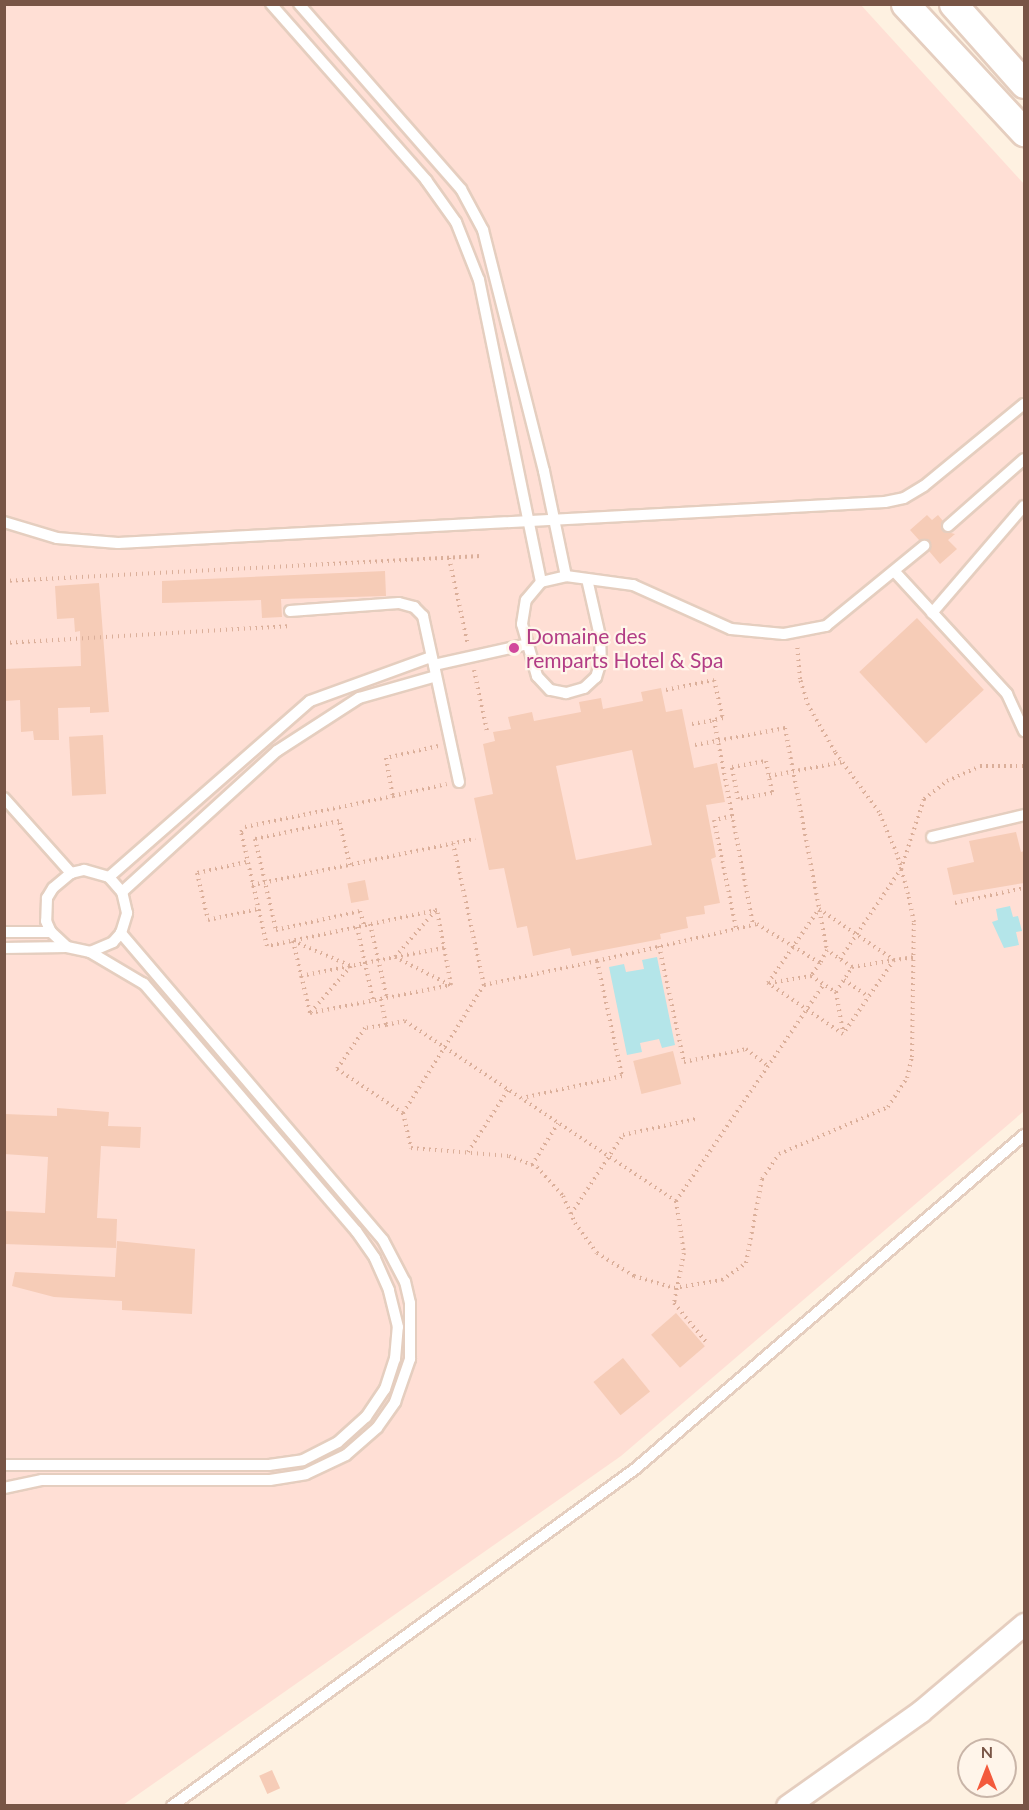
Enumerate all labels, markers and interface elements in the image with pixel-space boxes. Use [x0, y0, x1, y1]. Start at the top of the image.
place label: Domaine des remparts Hotel & Spa [526, 623, 723, 673]
marker: Domaine des remparts Hotel & Spa [507, 641, 521, 655]
north arrow [957, 1738, 1017, 1798]
text: N [981, 1742, 993, 1761]

